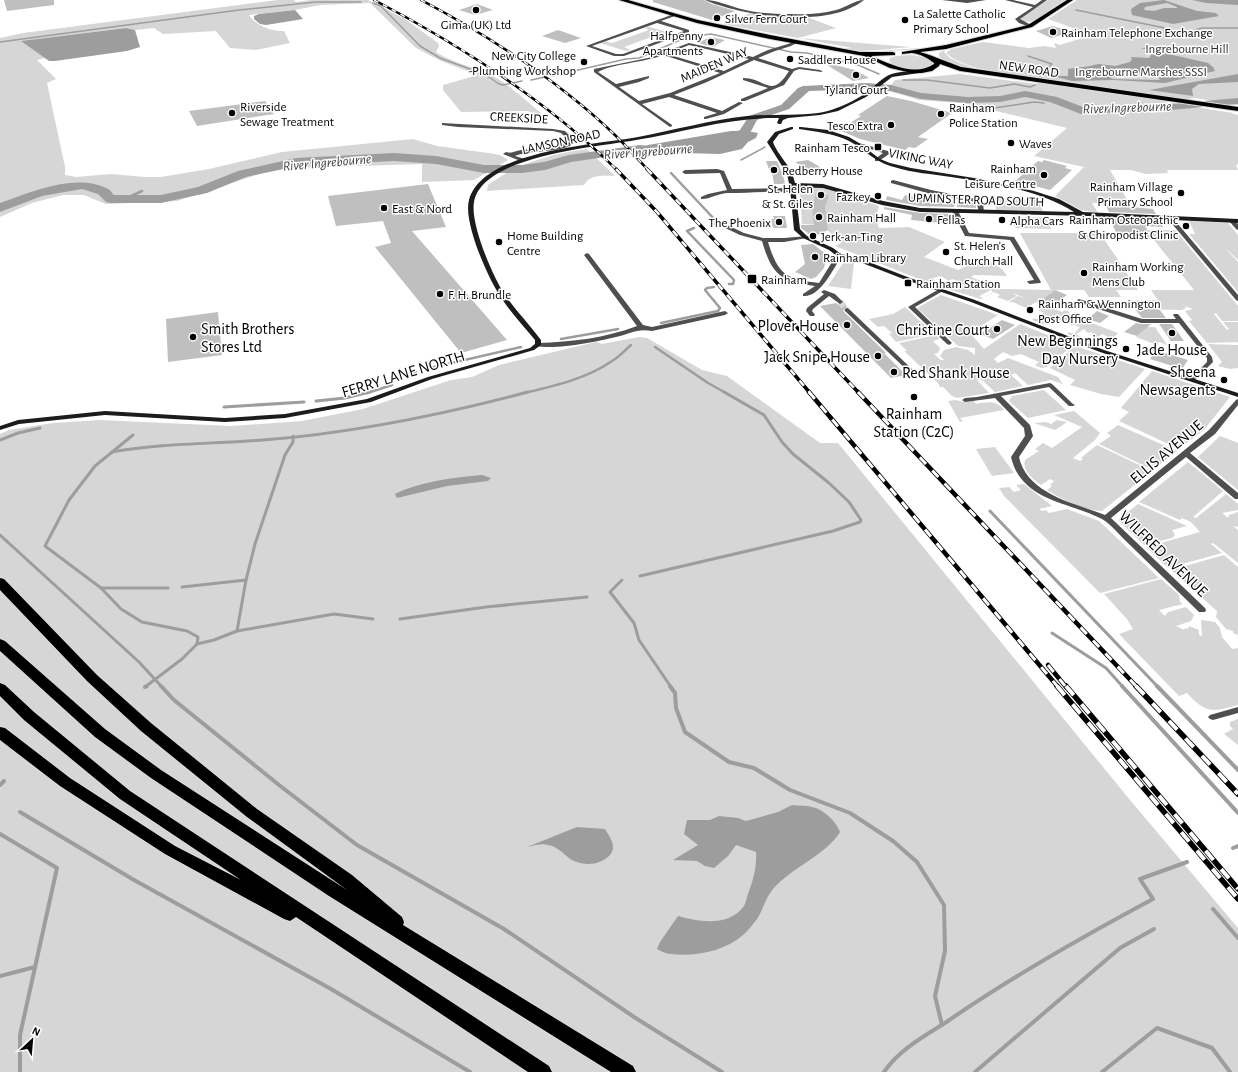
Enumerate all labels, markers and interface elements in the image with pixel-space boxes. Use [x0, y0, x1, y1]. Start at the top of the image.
marker: Gima (UK) Ltd [471, 5, 481, 15]
place label: La Salette Catholic Primary School [913, 8, 1005, 36]
marker: Silver Fern Court [712, 13, 722, 23]
place label: Silver Fern Court [725, 13, 807, 26]
marker: La Salette Catholic Primary School [900, 15, 910, 25]
place label: Gima (UK) Ltd [441, 19, 512, 32]
marker: Rainham Telephone Exchange [1048, 27, 1058, 37]
place label: Rainham Telephone Exchange [1061, 27, 1213, 40]
place label: Halfpenny Apartments [643, 30, 703, 58]
marker: Halfpenny Apartments [706, 37, 716, 47]
park label: Ingrebourne Hill [1145, 43, 1229, 56]
street label: MAIDEN WAY [679, 45, 750, 85]
place label: New City College -Plumbing Workshop [469, 50, 576, 78]
marker: Saddlers House [785, 54, 795, 64]
place label: Saddlers House [798, 54, 876, 67]
marker: New City College -Plumbing Workshop [579, 57, 589, 67]
street label: NEW ROAD [998, 59, 1059, 80]
park label: Ingrebourne Marshes SSSI [1075, 66, 1207, 79]
marker: Tyland Court [851, 70, 861, 80]
place label: Tyland Court [824, 84, 888, 97]
water label: River Ingrebourne [1082, 99, 1172, 117]
place label: Riverside Sewage Treatment [240, 101, 334, 129]
place label: Rainham Police Station [949, 102, 1018, 130]
marker: Riverside Sewage Treatment [227, 108, 237, 118]
marker: Rainham Police Station [936, 109, 946, 119]
street label: CREEKSIDE [490, 110, 548, 127]
place label: Tesco Extra [827, 120, 883, 133]
marker: Tesco Extra [886, 120, 896, 130]
street label: LAMSON ROAD [521, 128, 602, 157]
marker: Waves [1006, 138, 1016, 148]
place label: Waves [1019, 138, 1052, 151]
water label: River Ingrebourne [603, 142, 693, 162]
place label: Rainham Tesco [794, 142, 870, 155]
marker: Rainham Tesco [873, 142, 883, 152]
street label: VIKING WAY [888, 147, 954, 172]
water label: River Ingrebourne [282, 152, 372, 174]
place label: Rainham Leisure Centre [964, 163, 1036, 191]
marker: Redberry House [769, 165, 779, 175]
place label: Redberry House [782, 165, 863, 178]
marker: Rainham Leisure Centre [1039, 170, 1049, 180]
place label: Rainham Village Primary School [1090, 181, 1173, 209]
place label: St. Helen & St. Giles [762, 183, 813, 211]
marker: Rainham Village Primary School [1176, 188, 1186, 198]
marker: St. Helen & St. Giles [816, 190, 826, 200]
place label: Fazkey [836, 191, 870, 204]
marker: Fazkey [873, 191, 883, 201]
street label: UPMINSTER ROAD SOUTH [908, 192, 1044, 209]
marker: East & Nord [379, 203, 389, 213]
place label: East & Nord [392, 203, 452, 216]
marker: Rainham Hall [814, 212, 824, 222]
place label: Rainham Hall [827, 212, 896, 225]
marker: Fellas [924, 214, 934, 224]
place label: Fellas [937, 214, 966, 227]
place label: Rainham Osteopathic & Chiropodist Clinic [1069, 214, 1178, 242]
marker: Alpha Cars [997, 215, 1007, 225]
place label: Alpha Cars [1010, 215, 1064, 228]
place label: The Phoenix [708, 217, 771, 230]
marker: The Phoenix [774, 217, 784, 227]
marker: Rainham Osteopathic & Chiropodist Clinic [1181, 221, 1191, 231]
place label: Home Building Centre [507, 230, 584, 258]
marker: Jerk-an-Ting [808, 231, 818, 241]
place label: Jerk-an-Ting [821, 231, 883, 244]
marker: Home Building Centre [494, 237, 504, 247]
place label: St. Helen's Church Hall [954, 240, 1013, 268]
marker: St. Helen's Church Hall [941, 247, 951, 257]
marker: Rainham Library [810, 252, 820, 262]
place label: Rainham Library [823, 252, 906, 265]
place label: Rainham Working Mens Club [1092, 261, 1184, 289]
marker: Rainham Working Mens Club [1079, 268, 1089, 278]
marker: Rainham [746, 273, 758, 285]
place label: Rainham [761, 274, 807, 287]
marker: Rainham Station [903, 278, 913, 288]
place label: Rainham Station [916, 278, 1001, 291]
marker: F. H. Brundle [435, 289, 445, 299]
place label: F. H. Brundle [448, 289, 511, 302]
place label: Rainham & Wennington Post Office [1038, 298, 1161, 326]
marker: Rainham & Wennington Post Office [1025, 305, 1035, 315]
place label: Plover House [757, 318, 839, 334]
marker: Plover House [842, 320, 852, 330]
place label: Smith Brothers Stores Ltd [201, 321, 295, 355]
place label: Christine Court [896, 322, 989, 338]
marker: Christine Court [992, 324, 1002, 334]
marker: Jade House [1167, 328, 1177, 338]
marker: Smith Brothers Stores Ltd [188, 332, 198, 342]
place label: New Beginnings Day Nursery [1017, 333, 1118, 368]
place label: Jade House [1137, 342, 1207, 358]
marker: New Beginnings Day Nursery [1121, 344, 1131, 354]
street label: FERRY LANE NORTH [340, 348, 467, 400]
place label: Jack Snipe House [764, 349, 870, 365]
marker: Jack Snipe House [873, 351, 883, 361]
place label: Sheena Newsagents [1139, 364, 1216, 398]
place label: Red Shank House [902, 365, 1010, 381]
marker: Red Shank House [889, 367, 899, 377]
marker: Sheena Newsagents [1219, 375, 1229, 385]
marker: Rainham Station (C2C) [909, 392, 919, 402]
place label: Rainham Station (C2C) [873, 406, 955, 440]
street label: ELLIS AVENUE [1127, 417, 1206, 487]
street label: WILFRED AVENUE [1116, 508, 1211, 600]
north arrow [12, 1020, 52, 1060]
text: N [30, 1025, 42, 1038]

